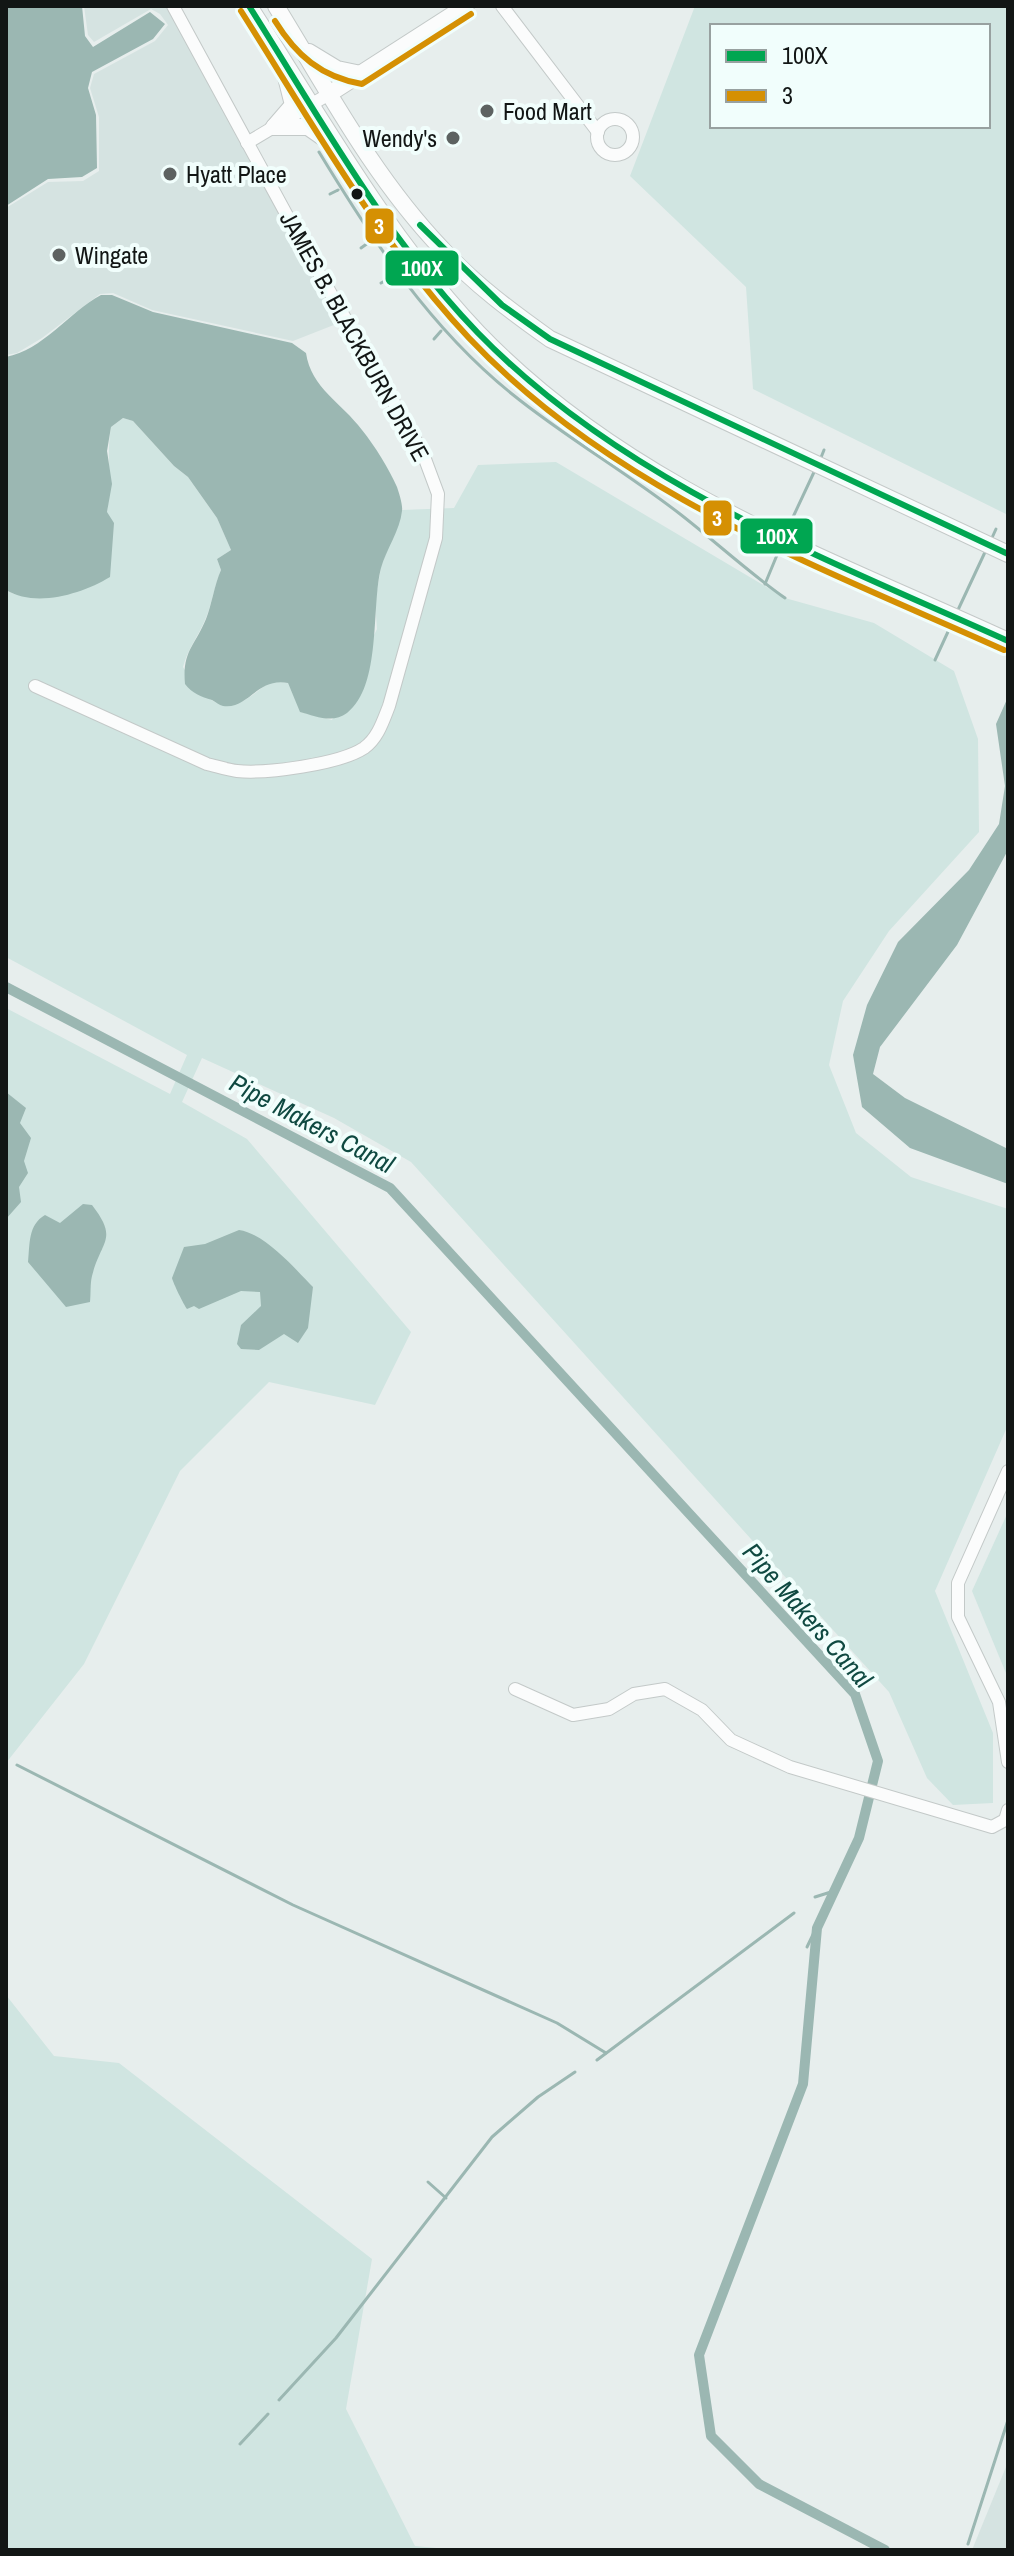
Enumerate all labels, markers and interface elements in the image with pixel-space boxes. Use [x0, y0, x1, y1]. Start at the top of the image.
legend [710, 24, 990, 128]
text: 100X [782, 39, 829, 71]
text: 3 [782, 79, 793, 111]
place label: Food Mart [503, 95, 592, 127]
marker: Food Mart [478, 102, 496, 120]
place label: Wendy's [362, 122, 437, 154]
marker: Wendy's [444, 129, 462, 147]
place label: Hyatt Place [186, 158, 287, 190]
marker: Hyatt Place [161, 165, 179, 183]
unlabelled marker [349, 186, 365, 202]
street label: JAMES B. BLACKBURN DRIVE [273, 205, 437, 467]
line badge: 3 [364, 207, 395, 245]
text: 3 [374, 211, 384, 241]
place label: Wingate [75, 239, 148, 271]
marker: Wingate [50, 246, 68, 264]
line badge: 100X [384, 249, 460, 287]
text: 100X [401, 253, 444, 283]
line badge: 3 [702, 499, 733, 537]
text: 3 [712, 503, 722, 533]
line badge: 100X [739, 517, 814, 555]
text: 100X [756, 521, 799, 551]
water label: Pipe Makers Canal [224, 1065, 401, 1182]
water label: Pipe Makers Canal [735, 1535, 882, 1696]

